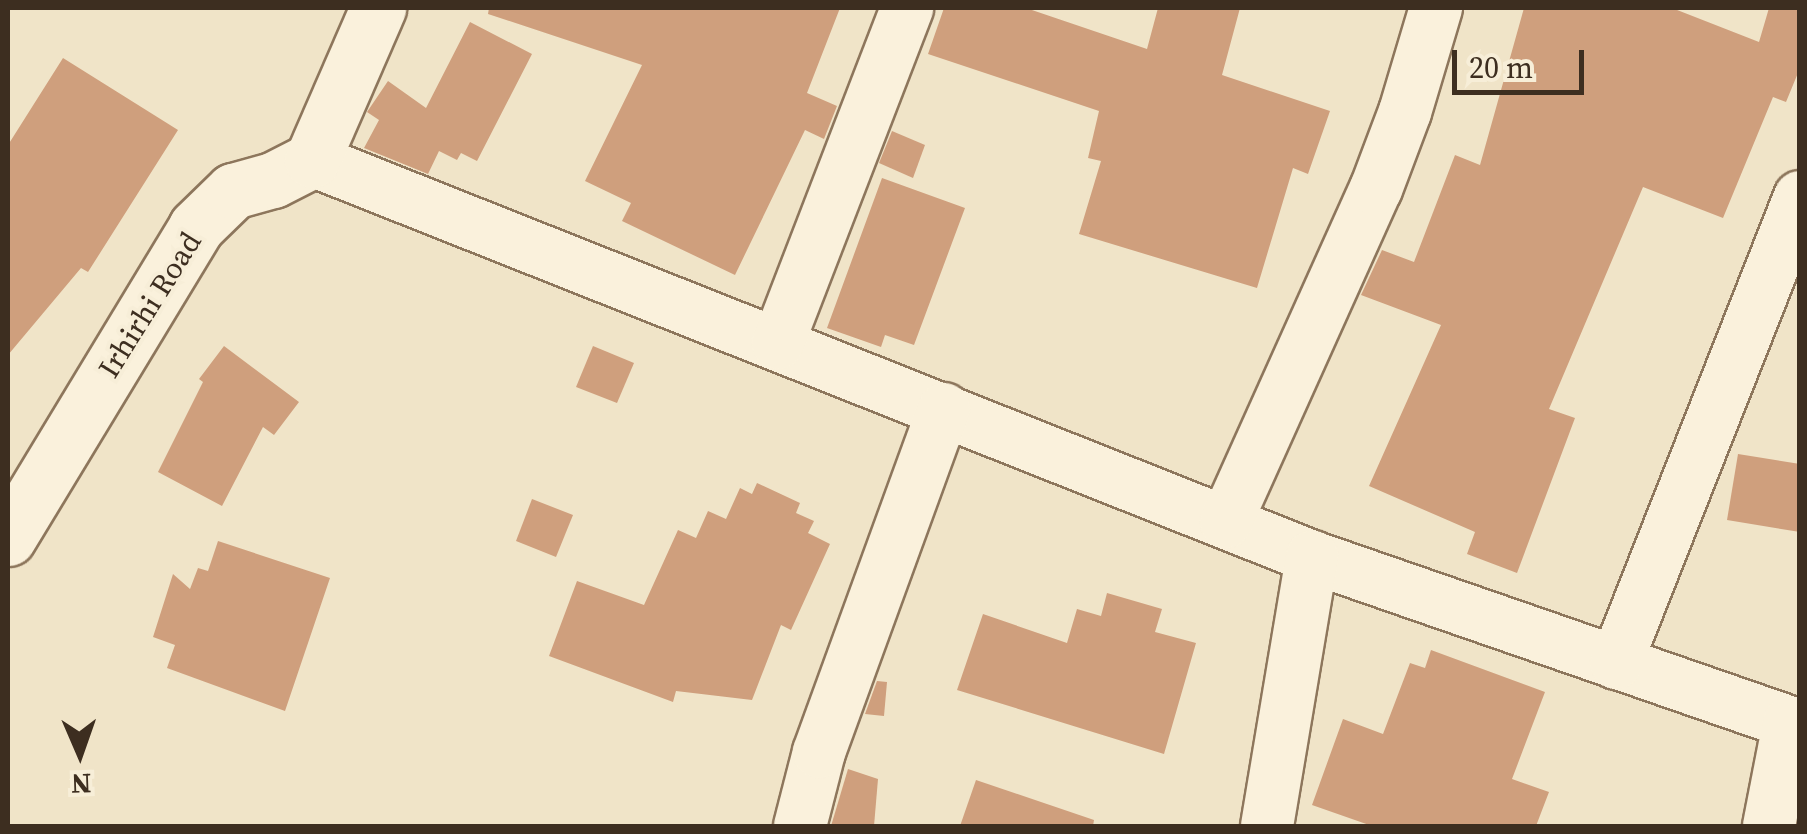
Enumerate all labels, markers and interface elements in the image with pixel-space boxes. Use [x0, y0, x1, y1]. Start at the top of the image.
scale bar [1457, 30, 1590, 92]
text: 20 m [1469, 47, 1533, 88]
street label: Irhirhi Road [91, 226, 209, 384]
north arrow [30, 704, 130, 804]
text: N [70, 765, 92, 803]

